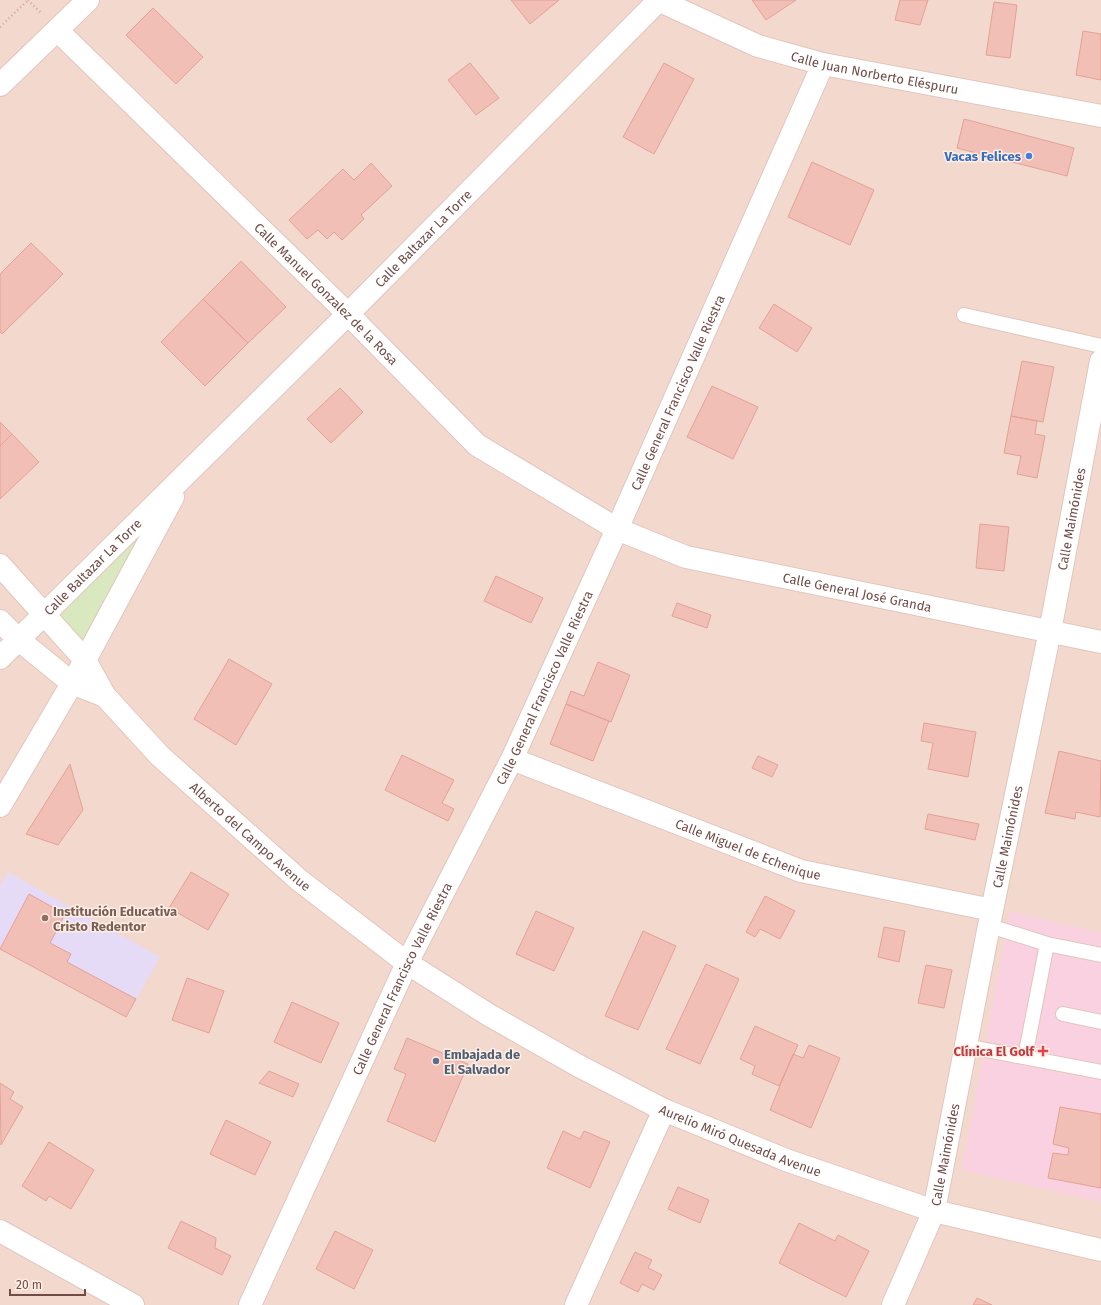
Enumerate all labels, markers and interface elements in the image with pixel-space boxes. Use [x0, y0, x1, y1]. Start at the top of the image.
street label: Calle Juan Norberto Eléspuru [789, 48, 960, 97]
place label: Vacas Felices [944, 149, 1022, 164]
marker: Vacas Felices [1024, 151, 1034, 161]
street label: Calle Baltazar La Torre [372, 186, 474, 290]
street label: Calle Manuel Gonzalez de la Rosa [252, 220, 401, 368]
street label: Calle General Francisco Valle Riestra [628, 292, 727, 492]
street label: Calle Maimónides [1054, 466, 1088, 572]
street label: Calle Baltazar La Torre [41, 515, 144, 618]
street label: Calle General José Granda [781, 570, 933, 615]
street label: Calle General Francisco Valle Riestra [493, 588, 595, 787]
street label: Alberto del Campo Avenue [187, 779, 314, 894]
street label: Calle Maimónides [989, 784, 1025, 889]
street label: Calle Miguel de Echenique [673, 816, 822, 882]
street label: Calle General Francisco Valle Riestra [349, 880, 455, 1077]
place label: Institución Educativa Cristo Redentor [53, 904, 177, 934]
marker: Institución Educativa Cristo Redentor [40, 913, 50, 923]
place label: Clínica El Golf [954, 1044, 1035, 1059]
marker: Clínica El Golf [1037, 1045, 1049, 1057]
place label: Embajada de El Salvador [444, 1047, 520, 1077]
marker: Embajada de El Salvador [431, 1056, 441, 1066]
street label: Aurelio Miró Quesada Avenue [657, 1101, 823, 1179]
street label: Calle Maimónides [928, 1102, 962, 1207]
scale bar [10, 1271, 85, 1297]
text: 20 m [16, 1278, 42, 1292]

